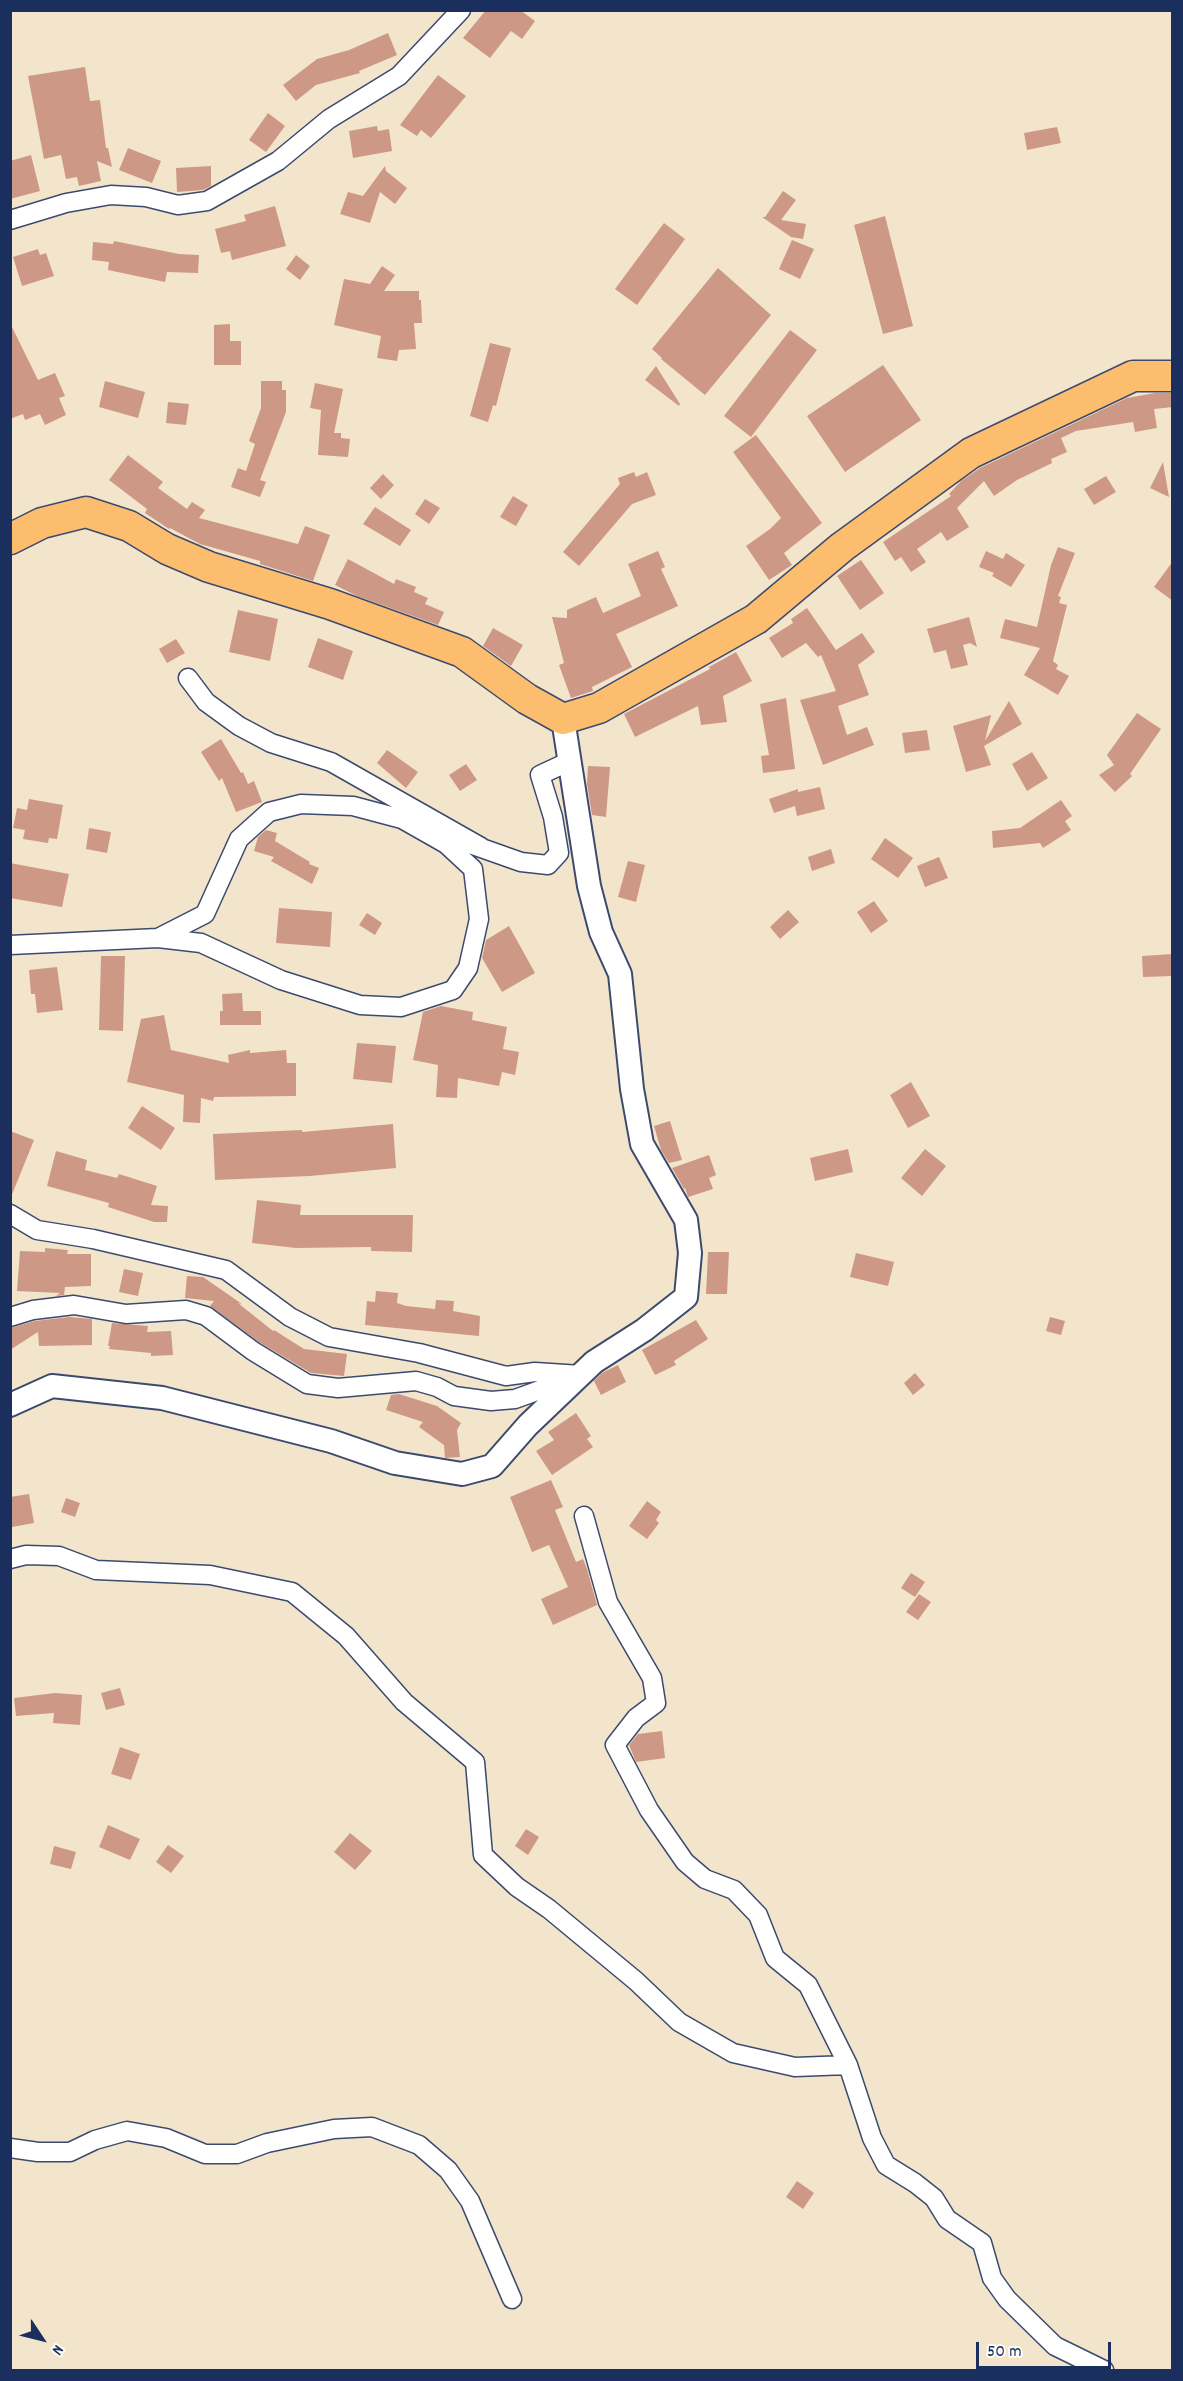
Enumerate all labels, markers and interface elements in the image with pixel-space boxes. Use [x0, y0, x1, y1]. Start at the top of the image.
north arrow [12, 2309, 72, 2369]
scale bar [979, 2330, 1114, 2368]
text: N [45, 2340, 69, 2359]
text: 50 m [987, 2340, 1022, 2365]

